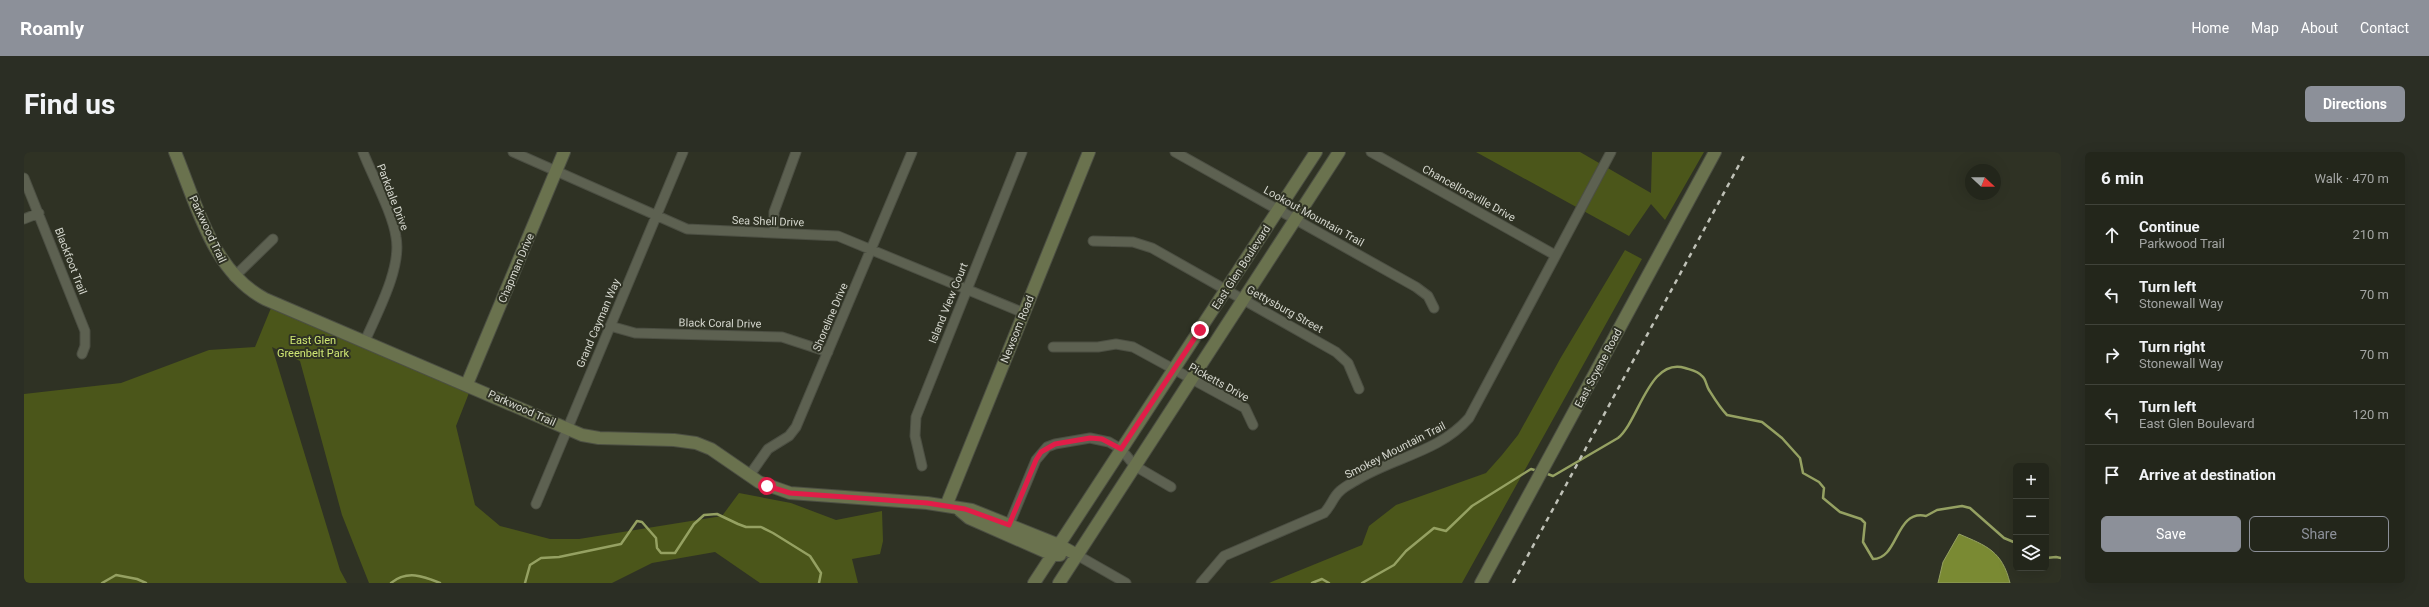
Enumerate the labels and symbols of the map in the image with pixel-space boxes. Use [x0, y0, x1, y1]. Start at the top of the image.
street label: Parkdale Drive [374, 162, 411, 232]
street label: Chancellorsville Drive [1420, 162, 1518, 225]
north arrow [1965, 164, 2001, 200]
street label: Lookout Mountain Trail [1261, 183, 1366, 249]
street label: Parkwood Trail [186, 194, 229, 265]
street label: Sea Shell Drive [732, 214, 804, 229]
street label: East Glen Boulevard [1209, 223, 1273, 312]
street label: Blackfoot Trail [52, 226, 89, 296]
street label: Chapman Drive [496, 231, 537, 305]
street label: Island View Court [926, 261, 971, 345]
street label: Grand Cayman Way [574, 276, 623, 370]
street label: Shoreline Drive [810, 281, 851, 353]
street label: Gettysburg Street [1244, 283, 1326, 336]
street label: Newsom Road [998, 294, 1037, 365]
street label: Black Coral Drive [679, 316, 762, 331]
route end [1191, 321, 1209, 339]
street label: East Scyene Road [1572, 327, 1625, 410]
park label: East Glen Greenbelt Park [277, 334, 349, 360]
street label: Picketts Drive [1186, 361, 1251, 404]
street label: Parkwood Trail [486, 388, 558, 429]
street label: Smokey Mountain Trail [1343, 419, 1448, 482]
route start [758, 477, 776, 495]

